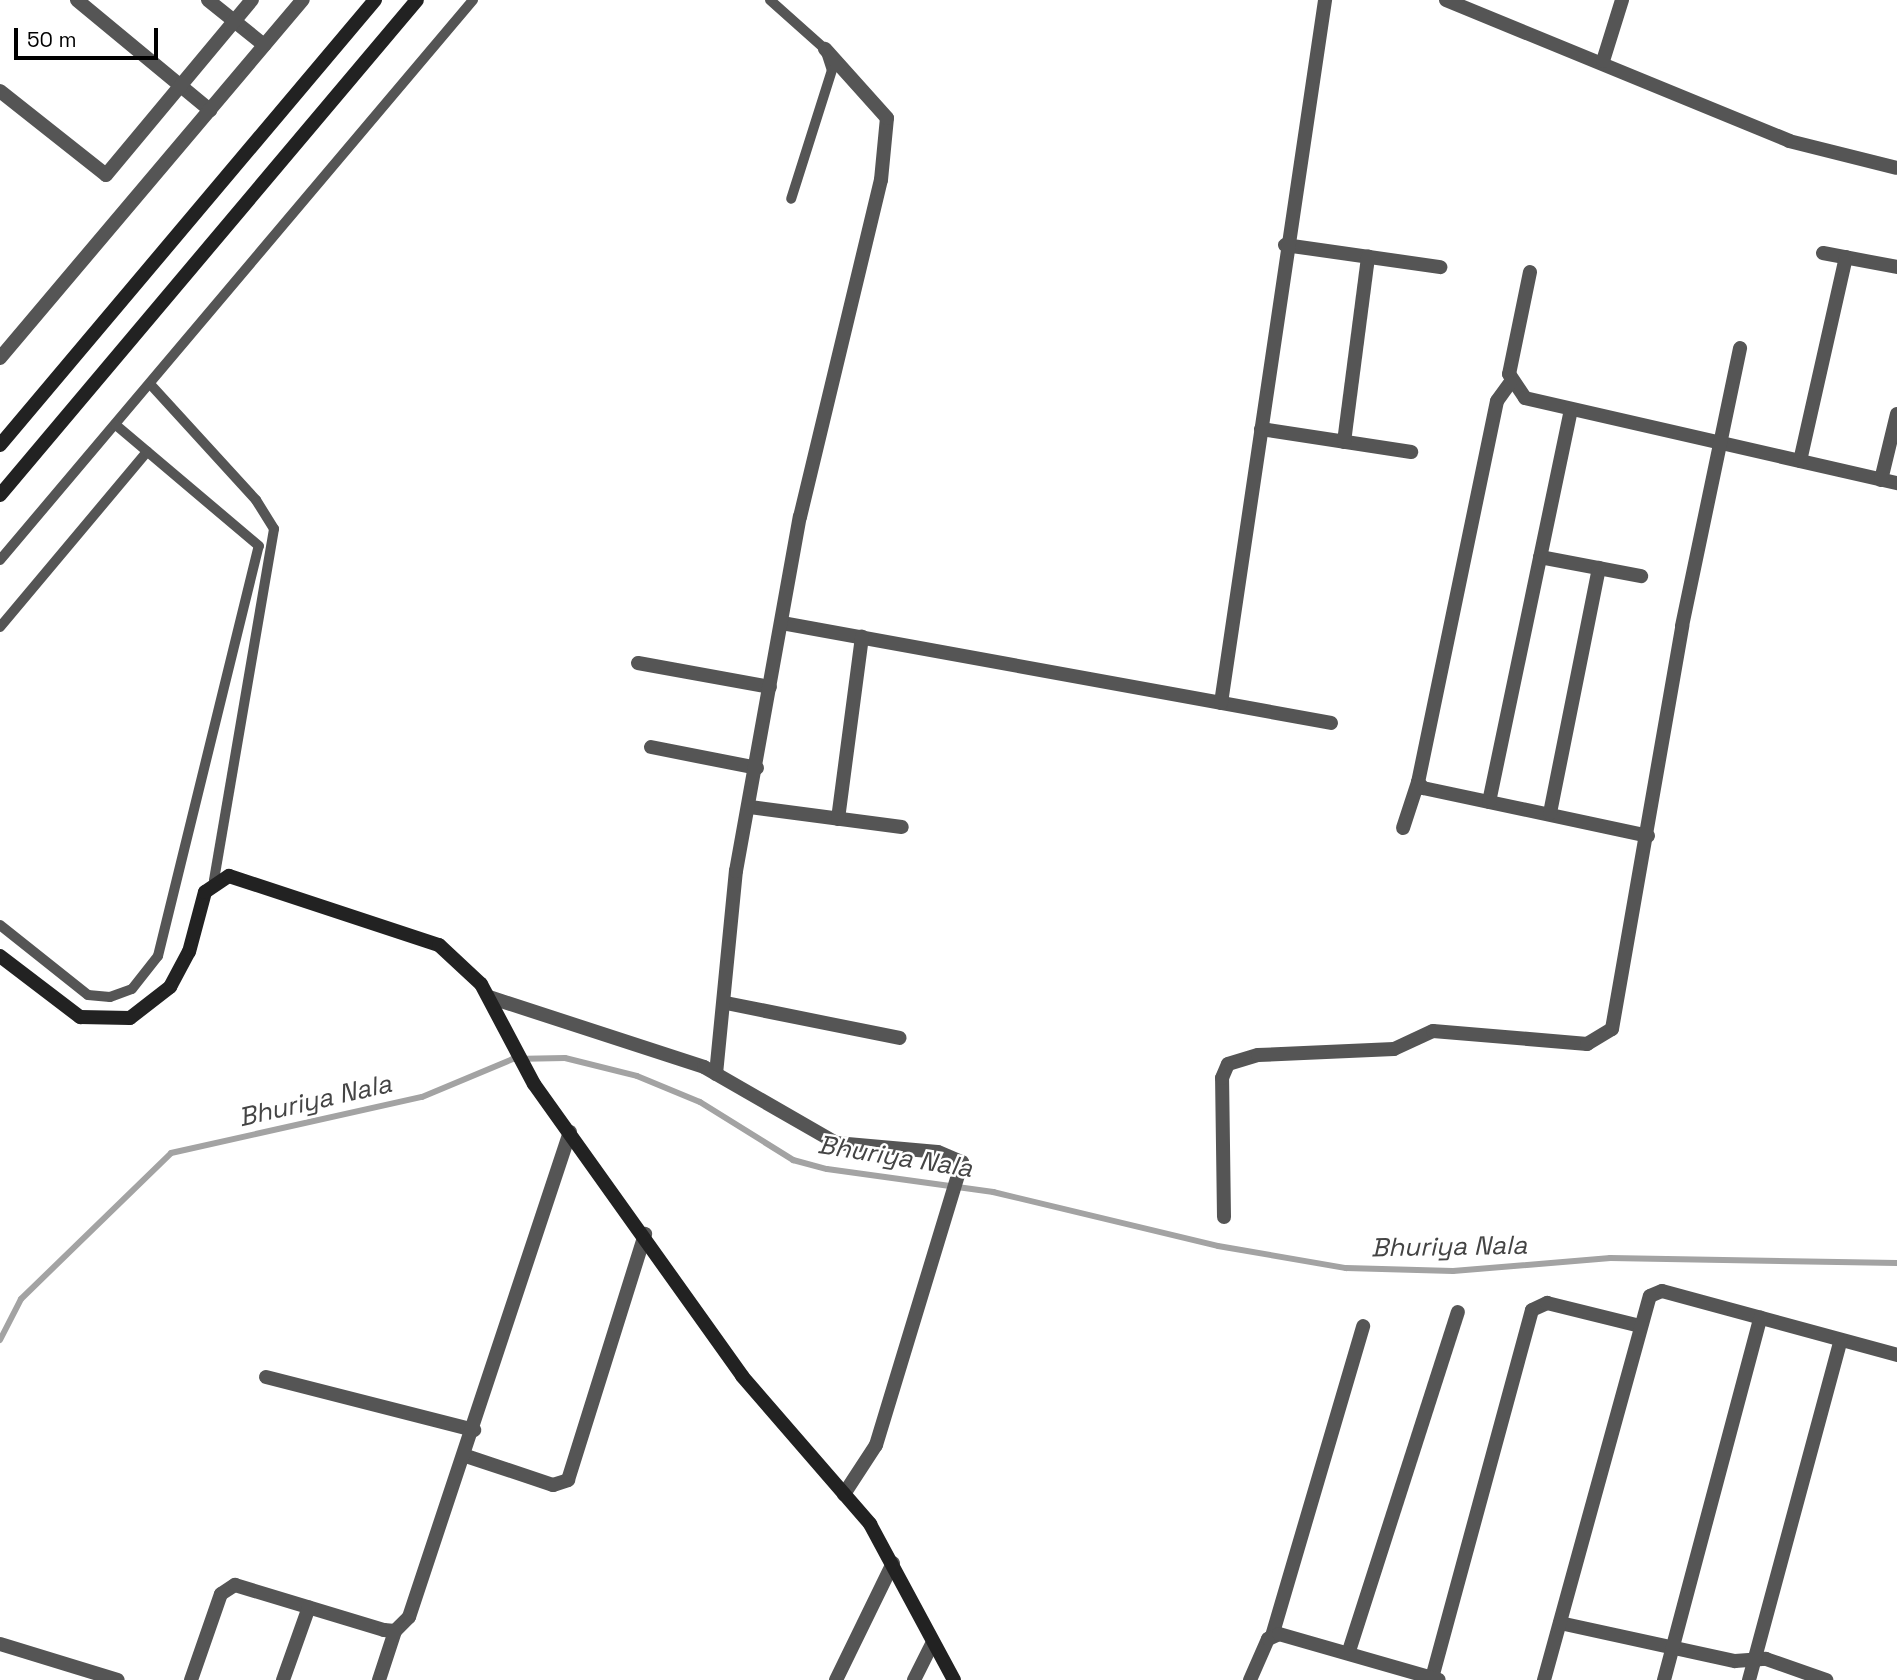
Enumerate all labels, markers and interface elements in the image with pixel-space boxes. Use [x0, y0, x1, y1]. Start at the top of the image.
scale bar [18, 14, 161, 58]
text: 50 m [27, 26, 77, 53]
water label: Bhuriya Nala [235, 1068, 395, 1134]
water label: Bhuriya Nala [815, 1129, 975, 1185]
water label: Bhuriya Nala [1371, 1230, 1527, 1264]

